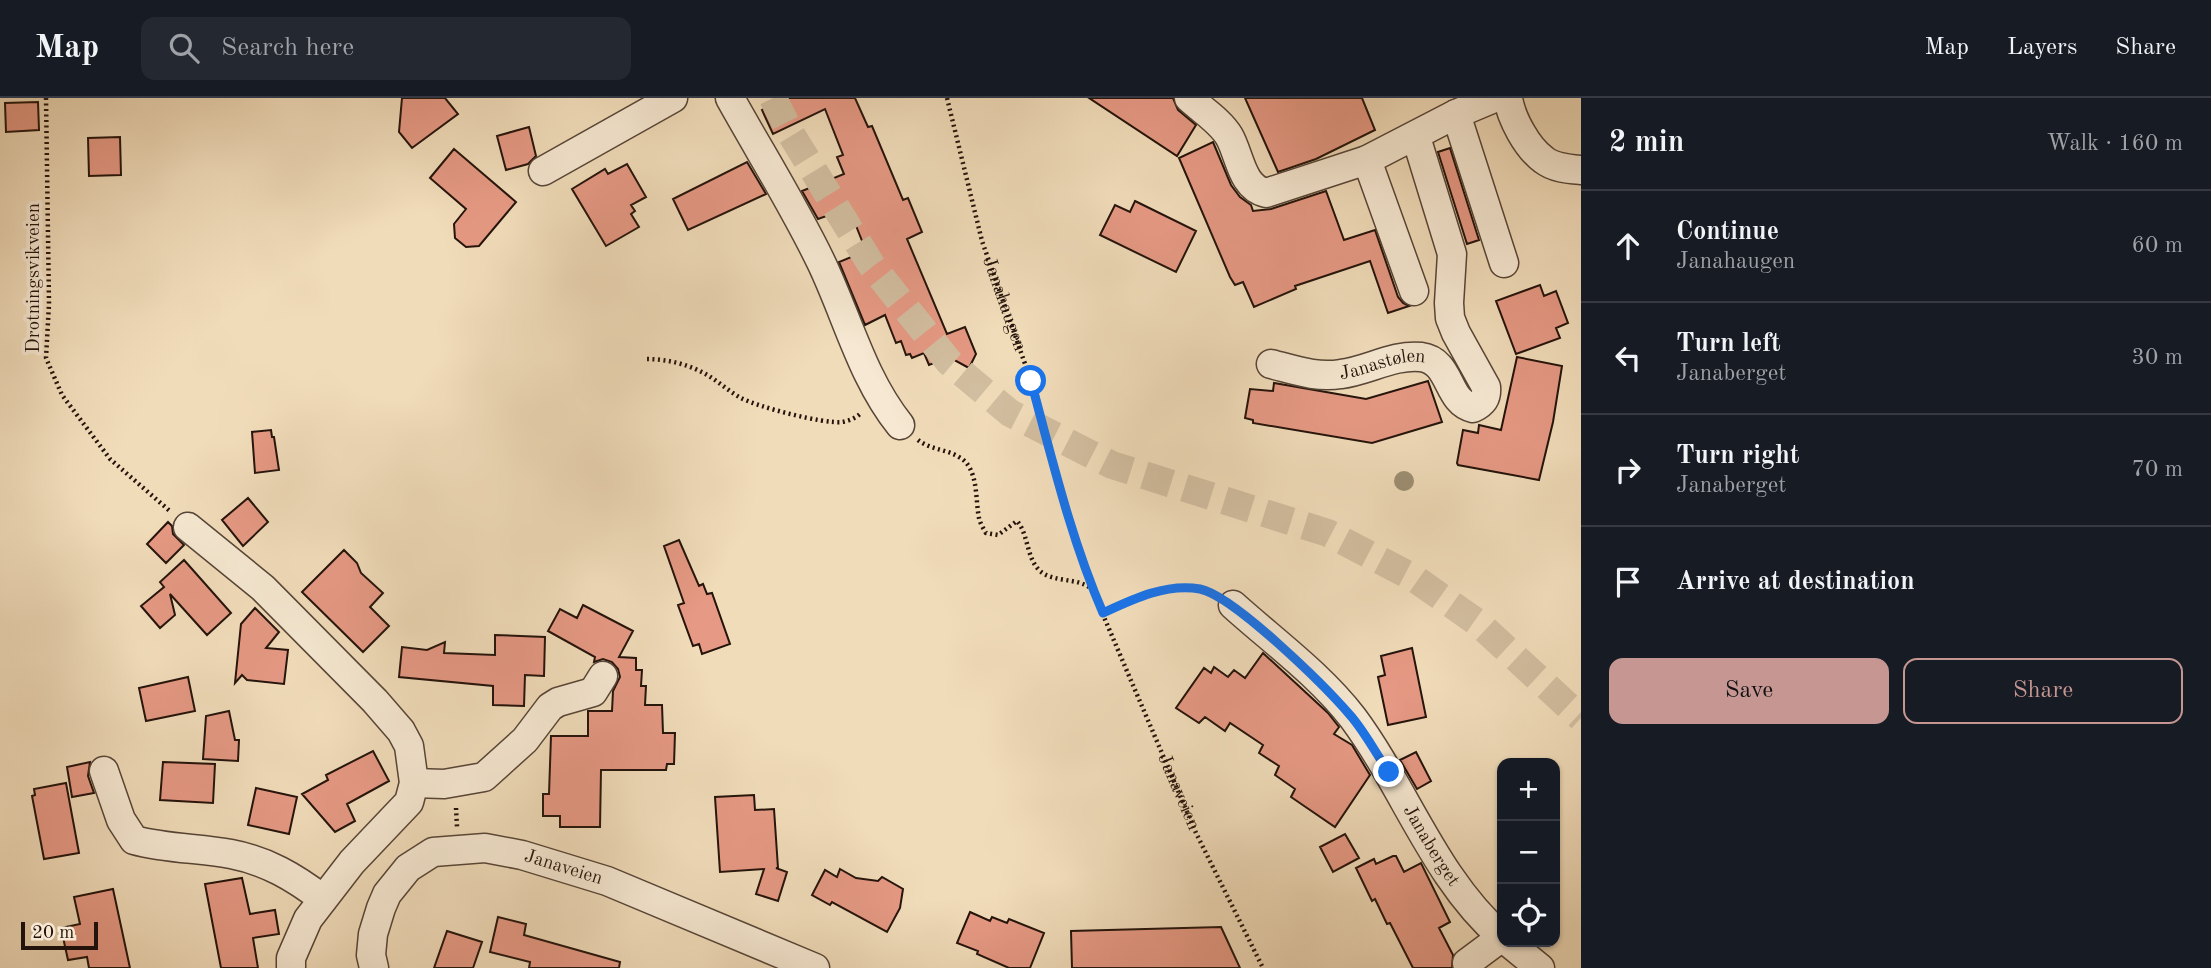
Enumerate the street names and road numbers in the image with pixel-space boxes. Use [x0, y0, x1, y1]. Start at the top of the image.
street label: Drotningsvikveien [25, 203, 44, 353]
street label: Janahaugen [979, 254, 1029, 354]
street label: Janastølen [1338, 347, 1426, 384]
street label: Janaveien [1154, 751, 1203, 833]
street label: Janaberget [1399, 802, 1463, 890]
street label: Janaveien [522, 847, 605, 889]

